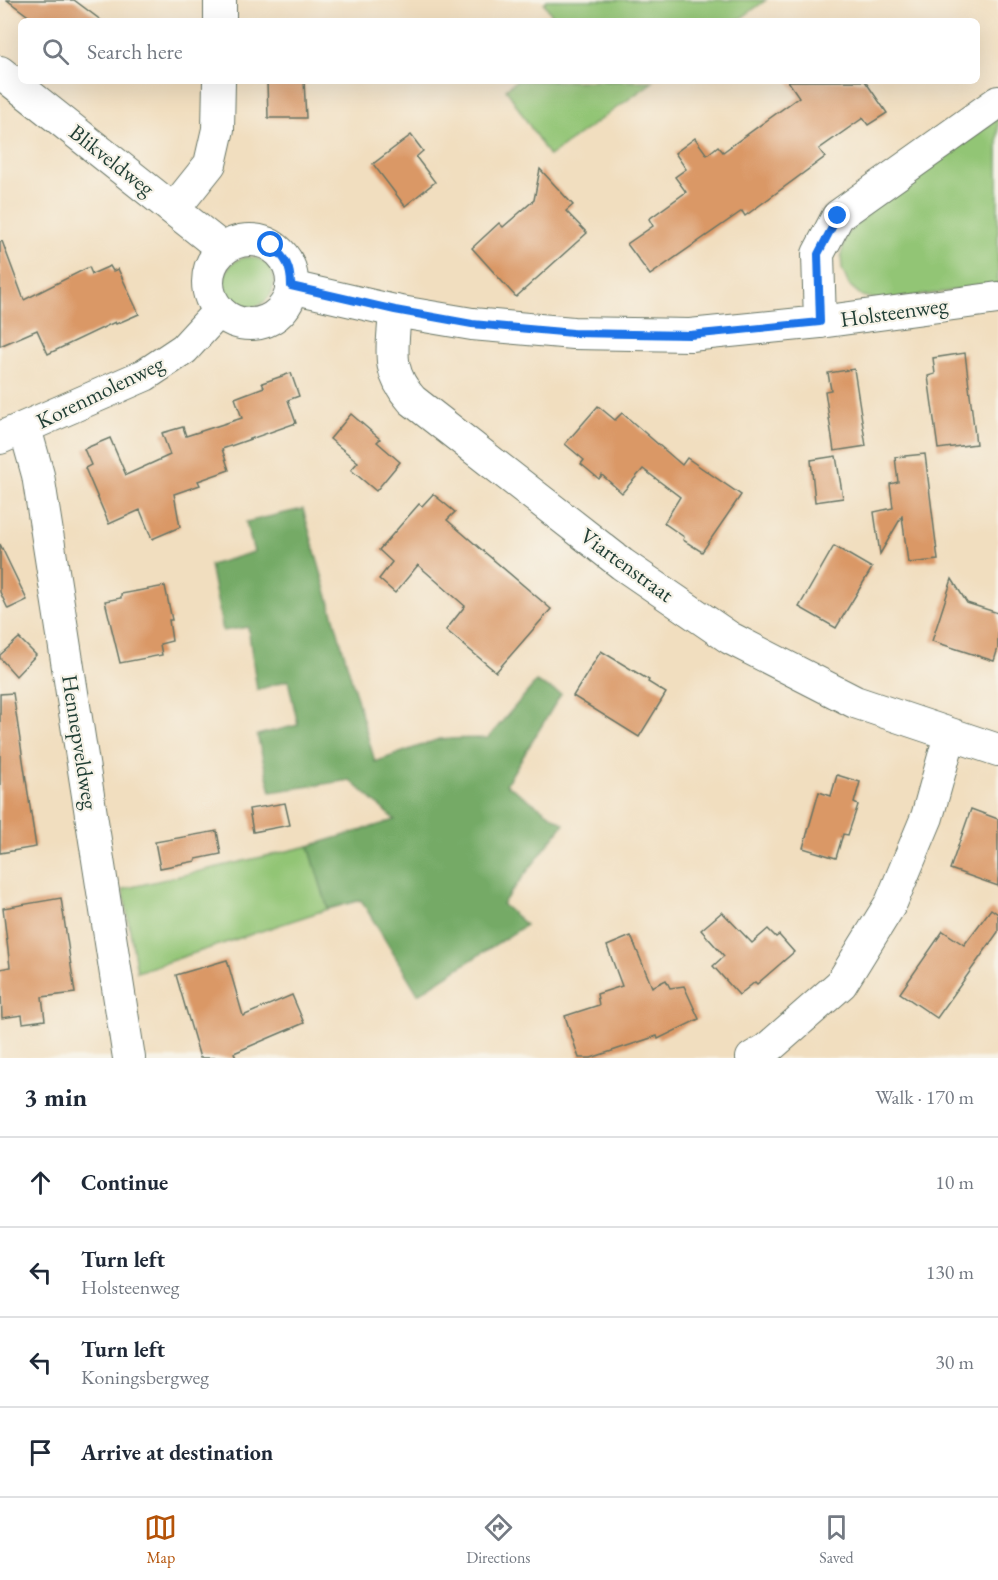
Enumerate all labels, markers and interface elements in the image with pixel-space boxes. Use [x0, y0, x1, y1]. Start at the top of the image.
search box [18, 18, 980, 84]
icon: search [39, 35, 72, 68]
text: Search here [87, 37, 182, 66]
street label: Blikveldweg [63, 118, 161, 203]
route end [824, 202, 850, 228]
route start [257, 231, 283, 257]
street label: Holsteenweg [838, 290, 950, 334]
street label: Korenmolenweg [31, 348, 169, 435]
street label: Viartenstraat [574, 521, 680, 609]
street label: Hennepveldweg [55, 673, 105, 812]
text: 3 min [24, 1080, 87, 1114]
text: Walk · 170 m [875, 1084, 974, 1110]
icon: ahead [24, 1166, 57, 1199]
text: Continue [81, 1168, 168, 1197]
text: 10 m [935, 1169, 974, 1195]
text: Turn left [81, 1245, 165, 1274]
icon: left [24, 1256, 57, 1289]
text: 130 m [926, 1259, 974, 1285]
text: Holsteenweg [81, 1274, 180, 1300]
text: Turn left [81, 1335, 165, 1364]
icon: left [24, 1346, 57, 1379]
text: 30 m [935, 1349, 974, 1375]
text: Koningsbergweg [81, 1364, 209, 1390]
icon: arrive [24, 1436, 57, 1469]
text: Arrive at destination [81, 1438, 273, 1467]
tab: Map [144, 1511, 177, 1568]
tab: Directions [466, 1511, 531, 1568]
tab: Saved [819, 1511, 854, 1568]

